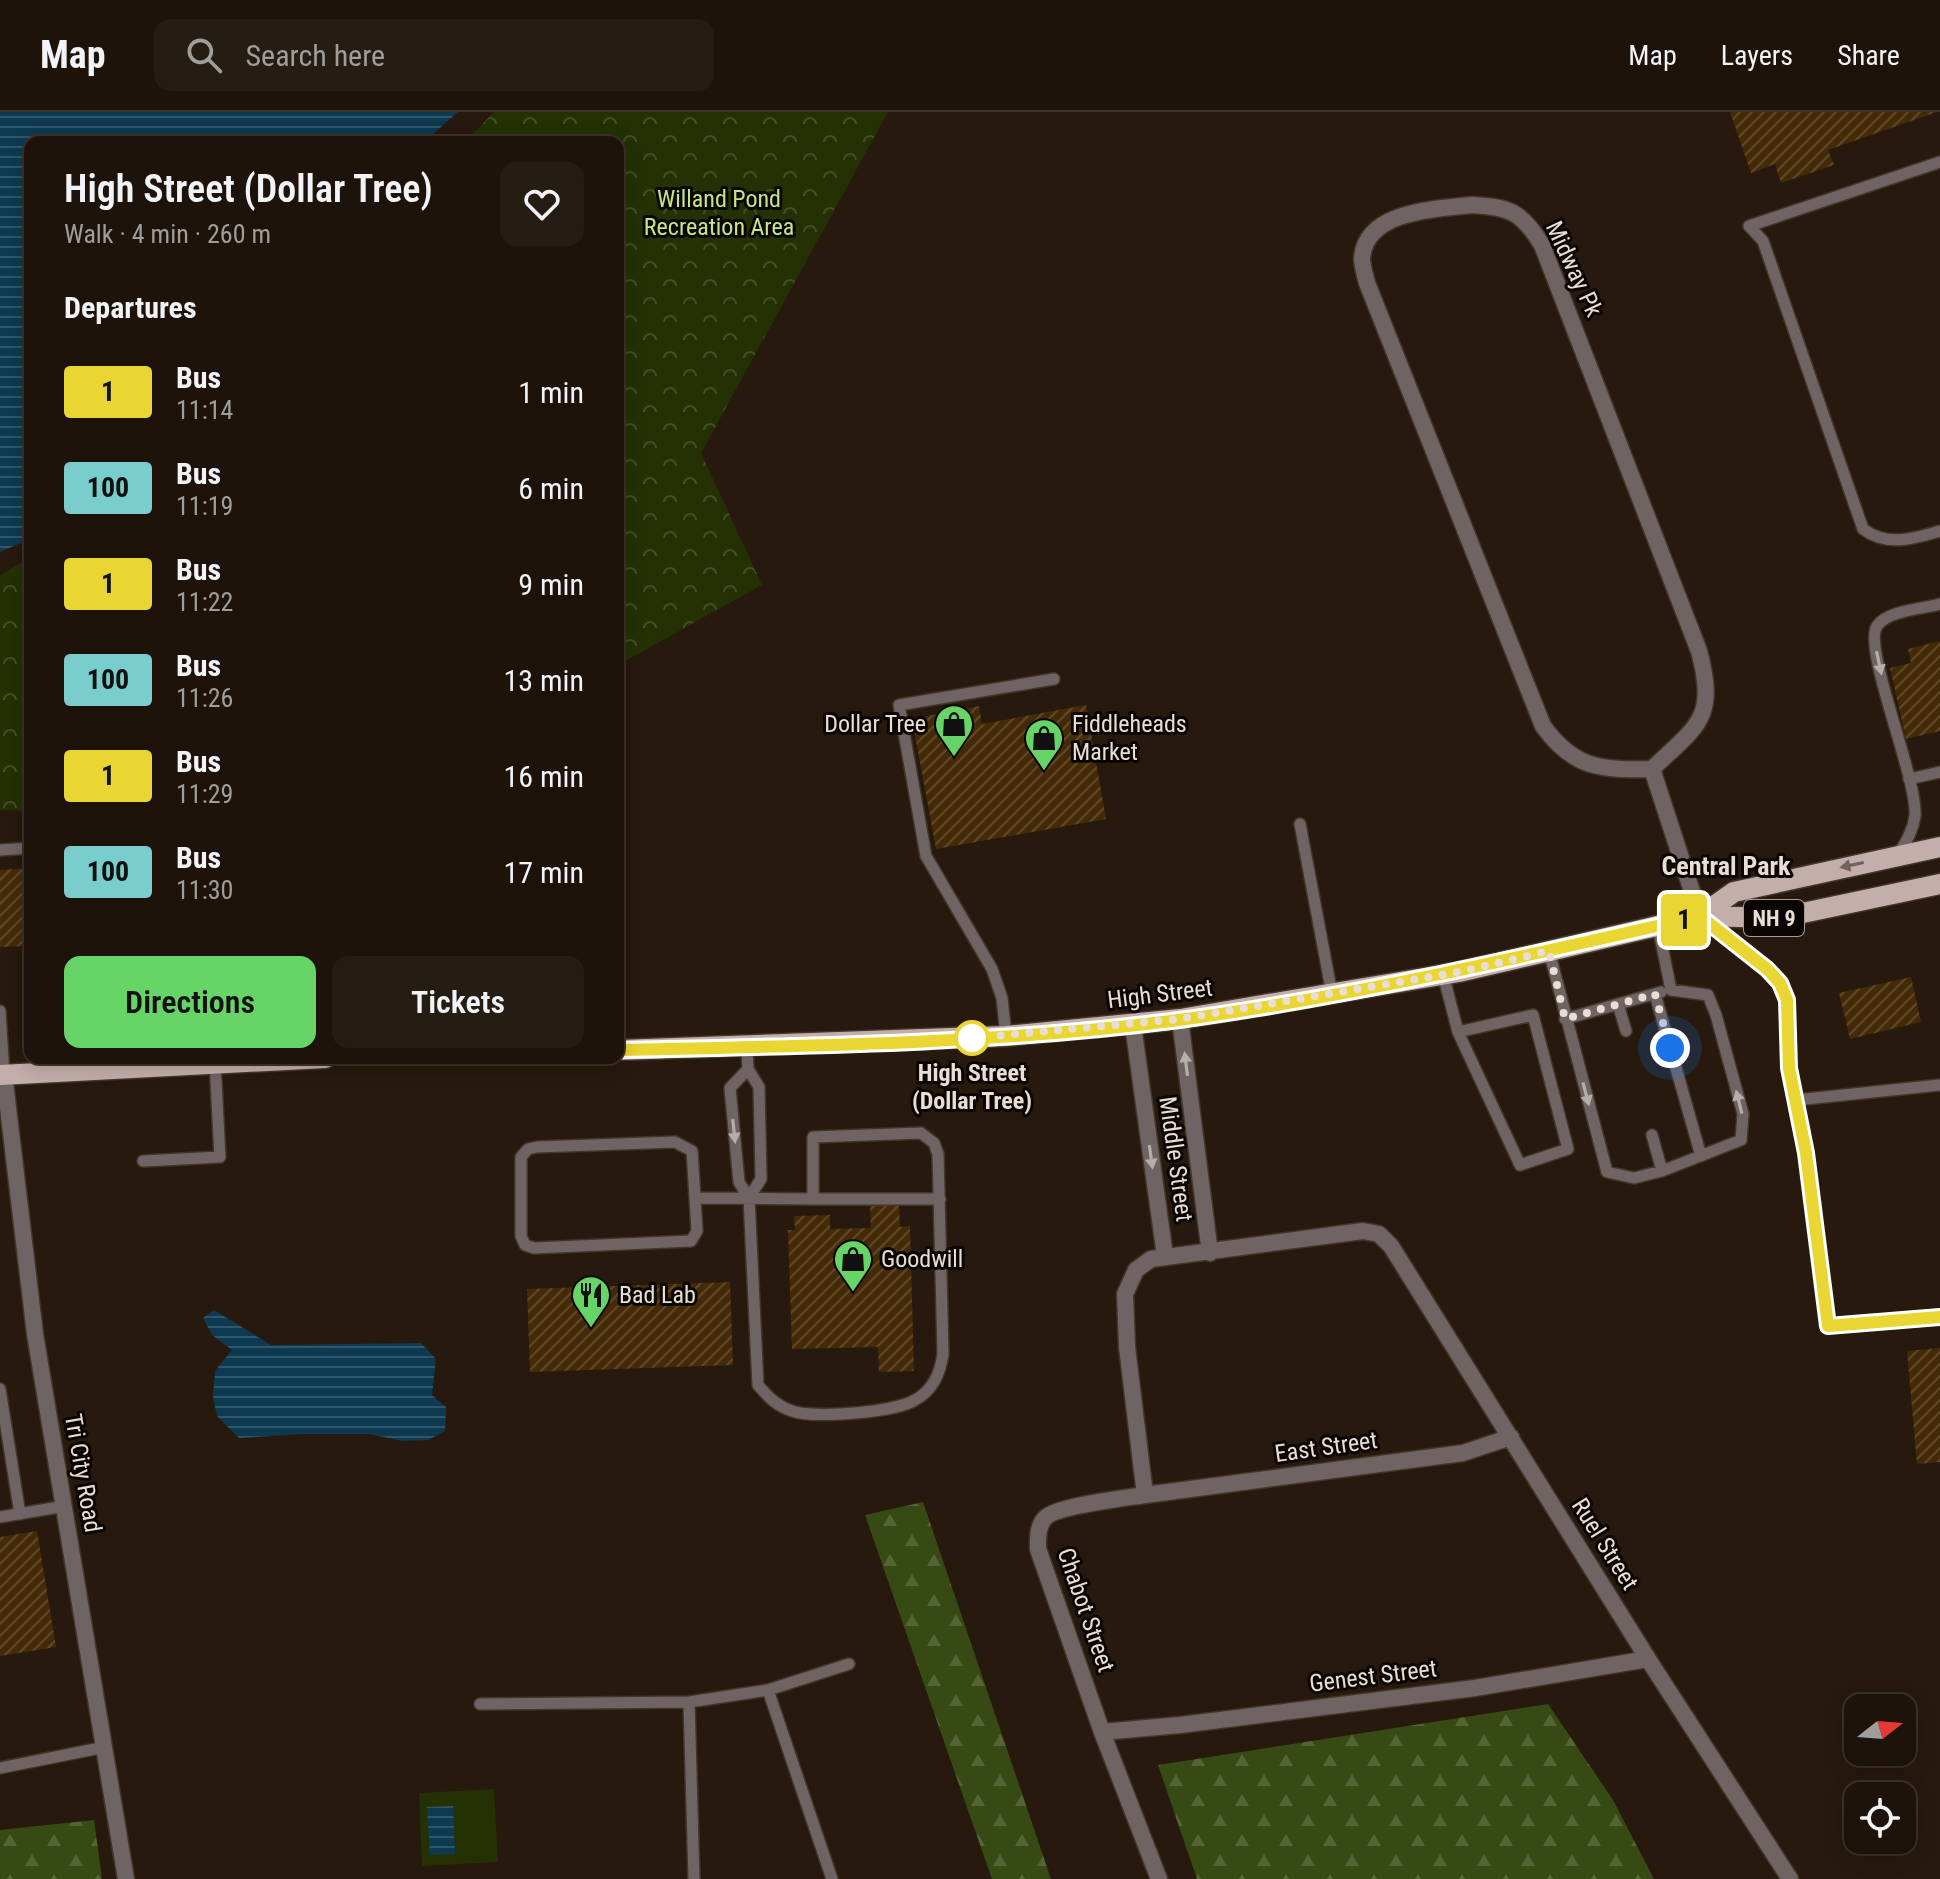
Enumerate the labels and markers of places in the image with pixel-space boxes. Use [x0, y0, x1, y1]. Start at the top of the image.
shop icon: Dollar Tree [933, 703, 975, 758]
place label: Dollar Tree [824, 710, 926, 738]
place label: Fiddleheads Market [1072, 710, 1187, 766]
shop icon: Fiddleheads Market [1023, 717, 1065, 772]
marker: High Street (Dollar Tree) [955, 1021, 989, 1055]
place label: High Street (Dollar Tree) [912, 1059, 1032, 1115]
shop icon: Goodwill [832, 1238, 874, 1293]
place label: Goodwill [881, 1245, 963, 1273]
restaurant icon: Bad Lab [570, 1274, 612, 1329]
place label: Bad Lab [619, 1281, 696, 1309]

